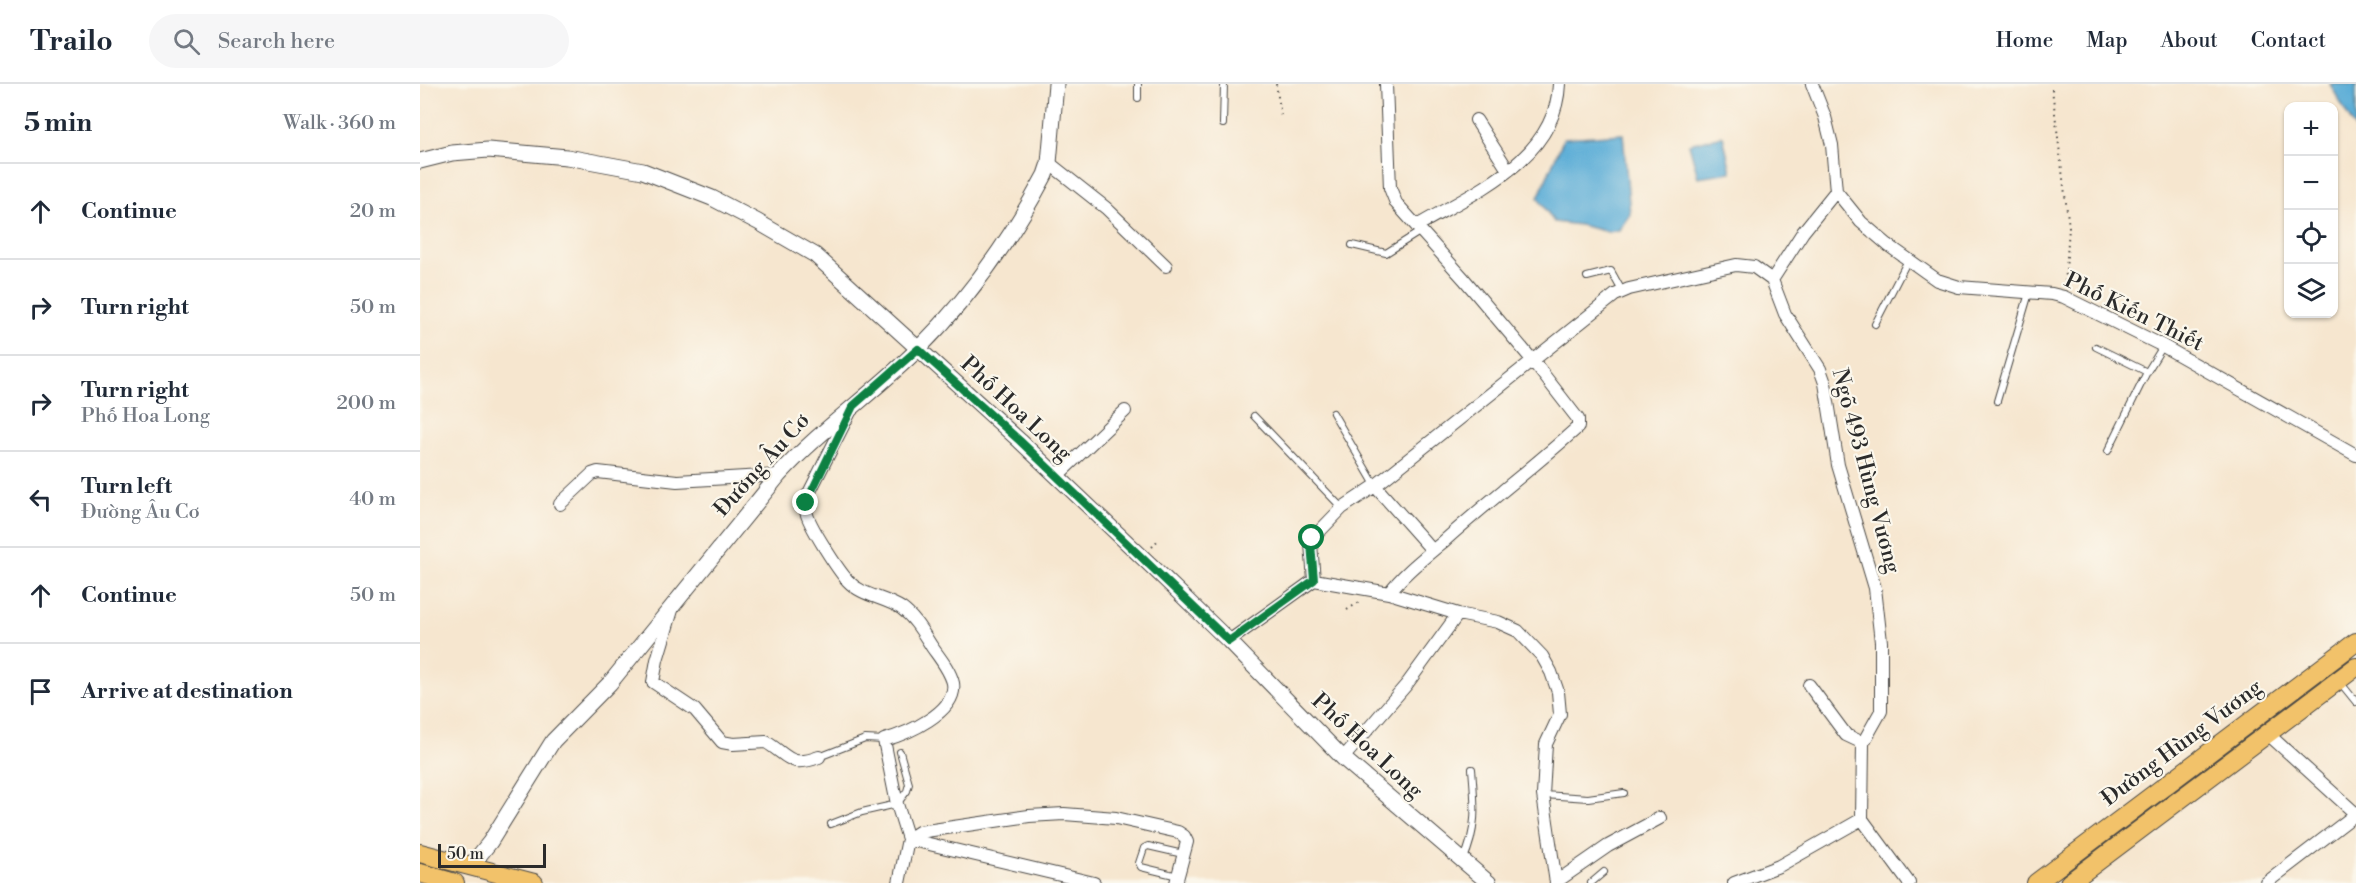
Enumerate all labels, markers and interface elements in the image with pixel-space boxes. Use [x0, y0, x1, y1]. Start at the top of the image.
search box [149, 14, 569, 68]
text: Trailo [30, 24, 113, 59]
icon: search [170, 25, 203, 58]
text: Search here [218, 28, 335, 55]
text: Home [1996, 28, 2053, 54]
text: Map [2086, 28, 2128, 54]
text: About [2161, 28, 2218, 54]
text: Contact [2251, 28, 2326, 54]
map controls [2284, 102, 2338, 318]
button: + [2284, 102, 2338, 156]
text: 5 min [24, 107, 92, 139]
text: Walk · 360 m [283, 111, 396, 136]
button: − [2284, 156, 2338, 210]
icon: ahead [24, 195, 57, 228]
text: Continue [81, 198, 177, 225]
text: 20 m [350, 199, 396, 224]
button: locate [2284, 210, 2338, 264]
button: layers [2284, 264, 2338, 318]
street label: Phố Kiến Thiết [2060, 267, 2208, 357]
icon: right [24, 291, 57, 324]
text: Turn right [81, 294, 189, 321]
text: 50 m [350, 295, 396, 320]
street label: Phố Hoa Long [955, 351, 1078, 468]
street label: Ngõ 493 Hùng Vương [1826, 366, 1906, 577]
text: Turn right [81, 377, 189, 404]
icon: right [24, 387, 57, 420]
text: 200 m [336, 391, 396, 416]
text: Phố Hoa Long [81, 404, 210, 429]
street label: Đường Âu Cơ [708, 407, 816, 523]
text: Turn left [81, 473, 172, 500]
icon: left [24, 483, 57, 516]
text: 40 m [349, 487, 396, 512]
route end [792, 489, 818, 515]
text: Đường Âu Cơ [81, 500, 200, 525]
route start [1298, 524, 1324, 550]
icon: ahead [24, 579, 57, 612]
text: Continue [81, 582, 177, 609]
text: 50 m [350, 583, 396, 608]
street label: Đường Hùng Vương [2096, 673, 2268, 812]
icon: arrive [24, 675, 57, 708]
text: Arrive at destination [81, 678, 293, 705]
street label: Phố Hoa Long [1306, 688, 1429, 805]
scale bar [438, 841, 546, 868]
text: 50 m [447, 844, 484, 864]

